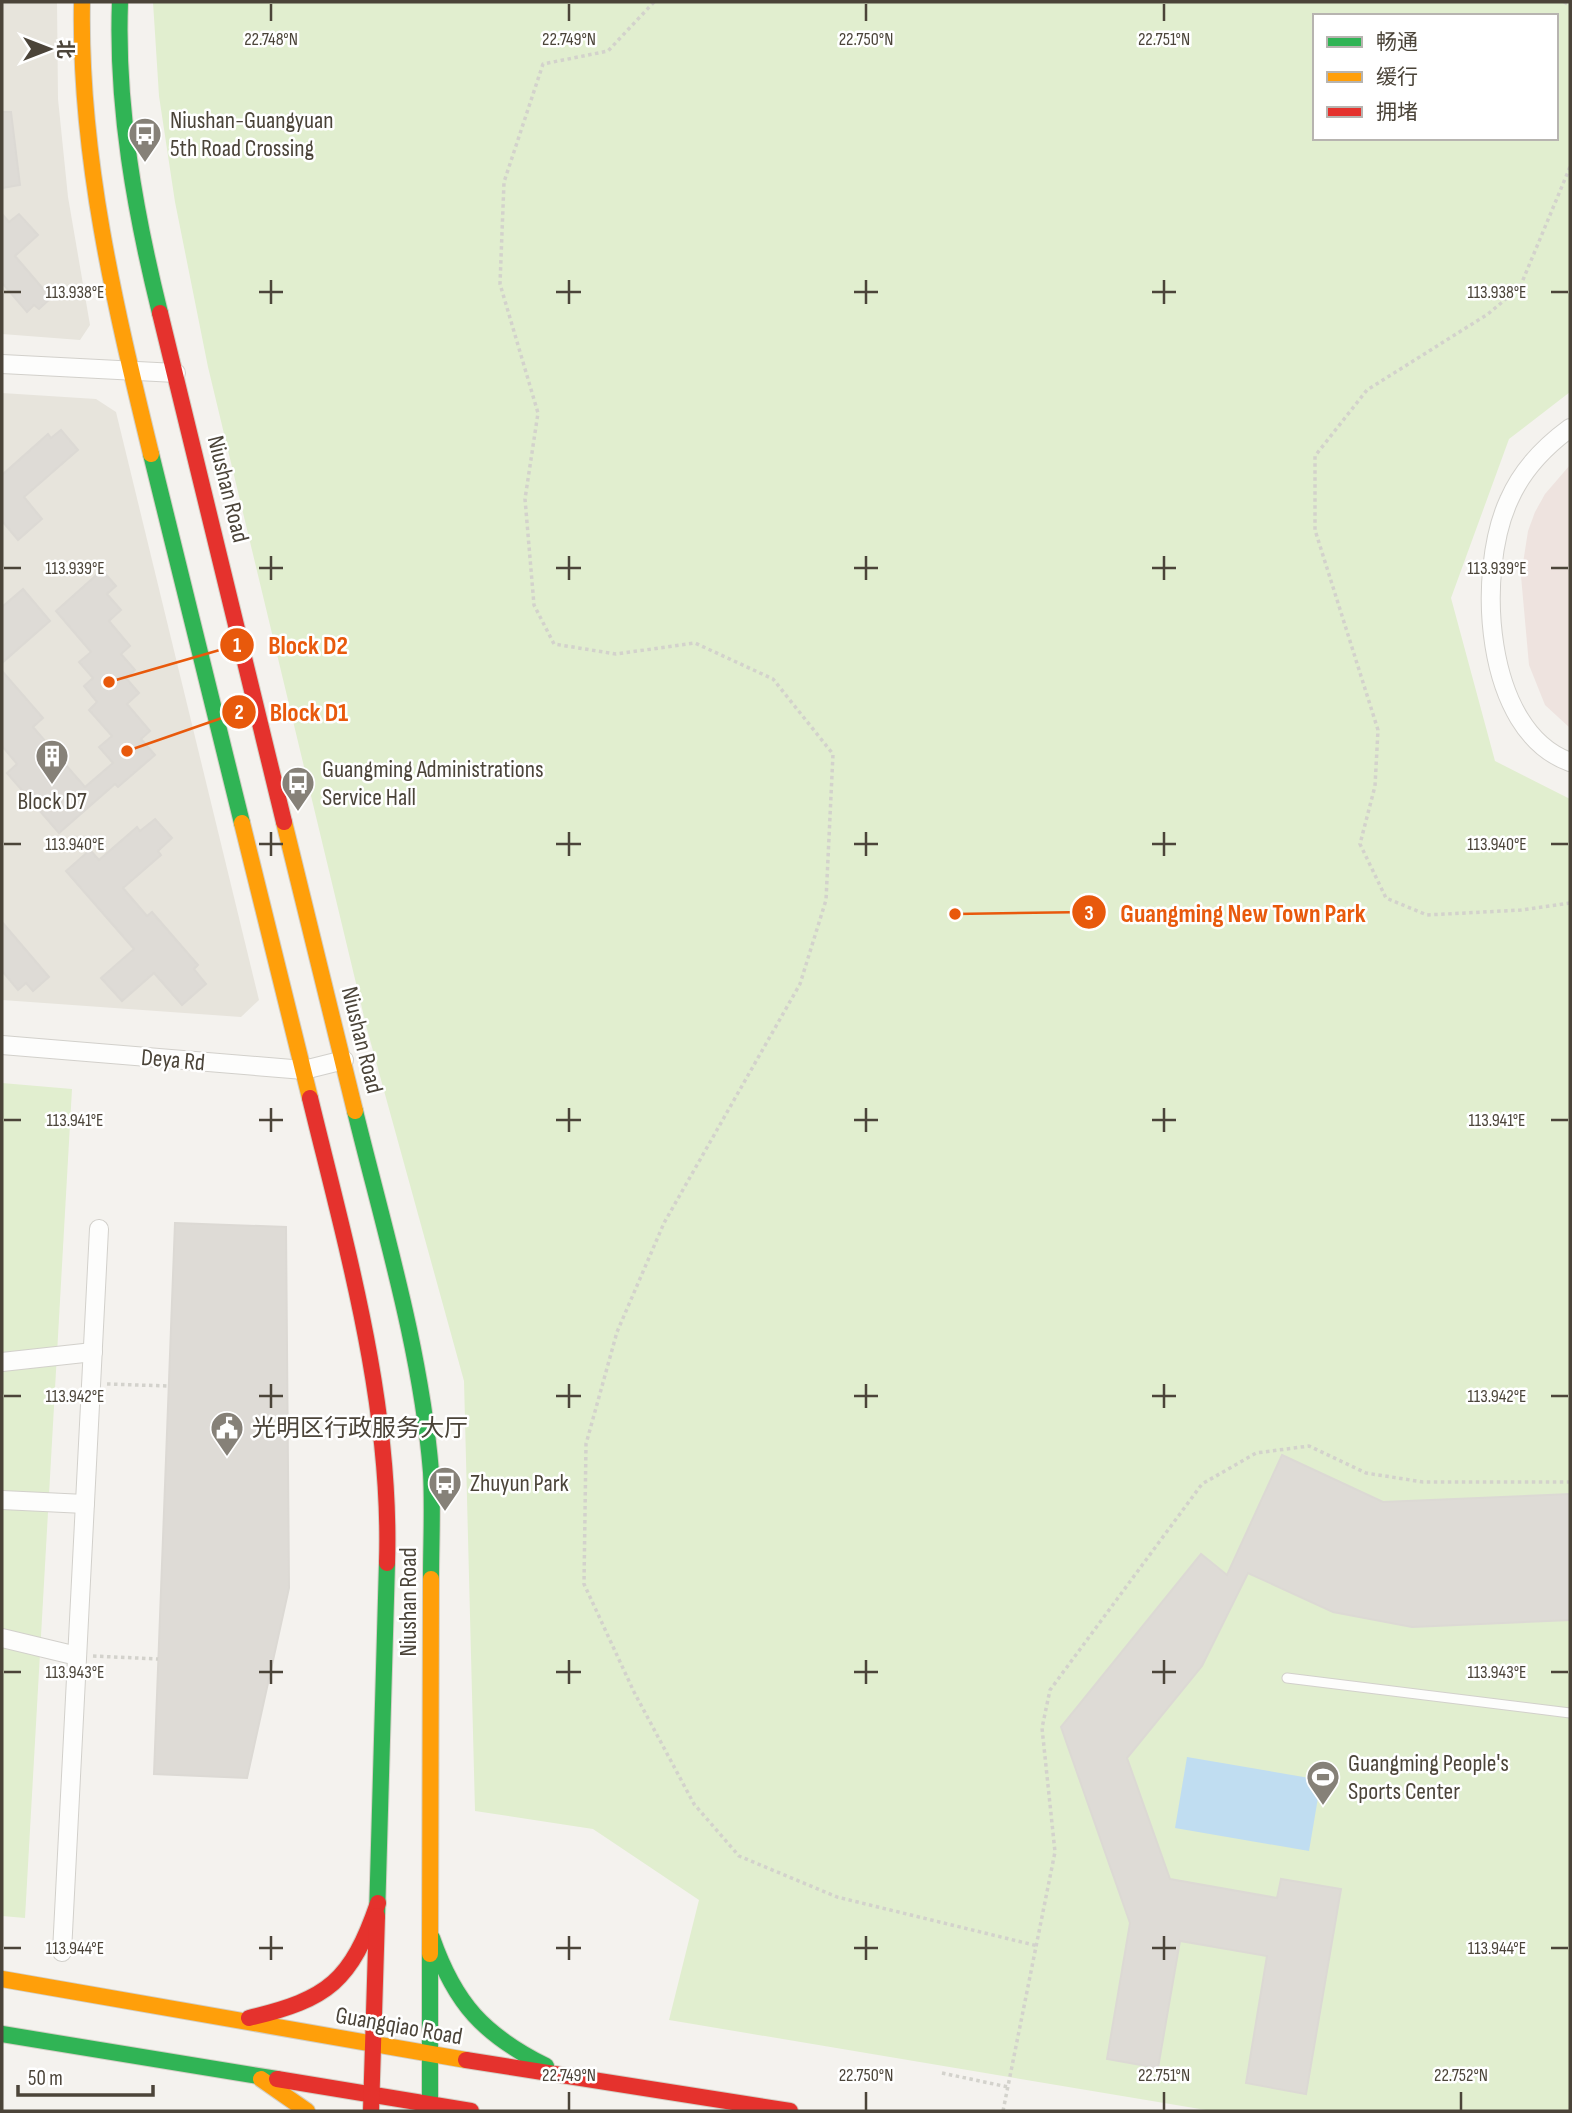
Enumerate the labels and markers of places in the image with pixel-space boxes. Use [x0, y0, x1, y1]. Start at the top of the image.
place label: Niushan-Guangyuan 5th Road Crossing [170, 106, 334, 163]
bus stop icon: Niushan-Guangyuan 5th Road Crossing [126, 115, 164, 164]
callout: Block D2 [220, 622, 362, 669]
callout: Block D1 [221, 689, 363, 736]
building icon: Block D7 [33, 737, 71, 786]
place label: Guangming Administrations Service Hall [322, 755, 544, 812]
bus stop icon: Guangming Administrations Service Hall [279, 764, 317, 813]
place label: Block D7 [17, 787, 87, 816]
callout: Guangming New Town Park [1072, 889, 1380, 936]
public building icon: 光明区行政服务大厅 [208, 1409, 246, 1458]
place label: 光明区行政服务大厅 [252, 1414, 468, 1443]
bus stop icon: Zhuyun Park [426, 1464, 464, 1513]
place label: Zhuyun Park [470, 1469, 569, 1498]
place label: Guangming People's Sports Center [1348, 1749, 1509, 1806]
sports icon: Guangming People's Sports Center [1304, 1758, 1342, 1807]

